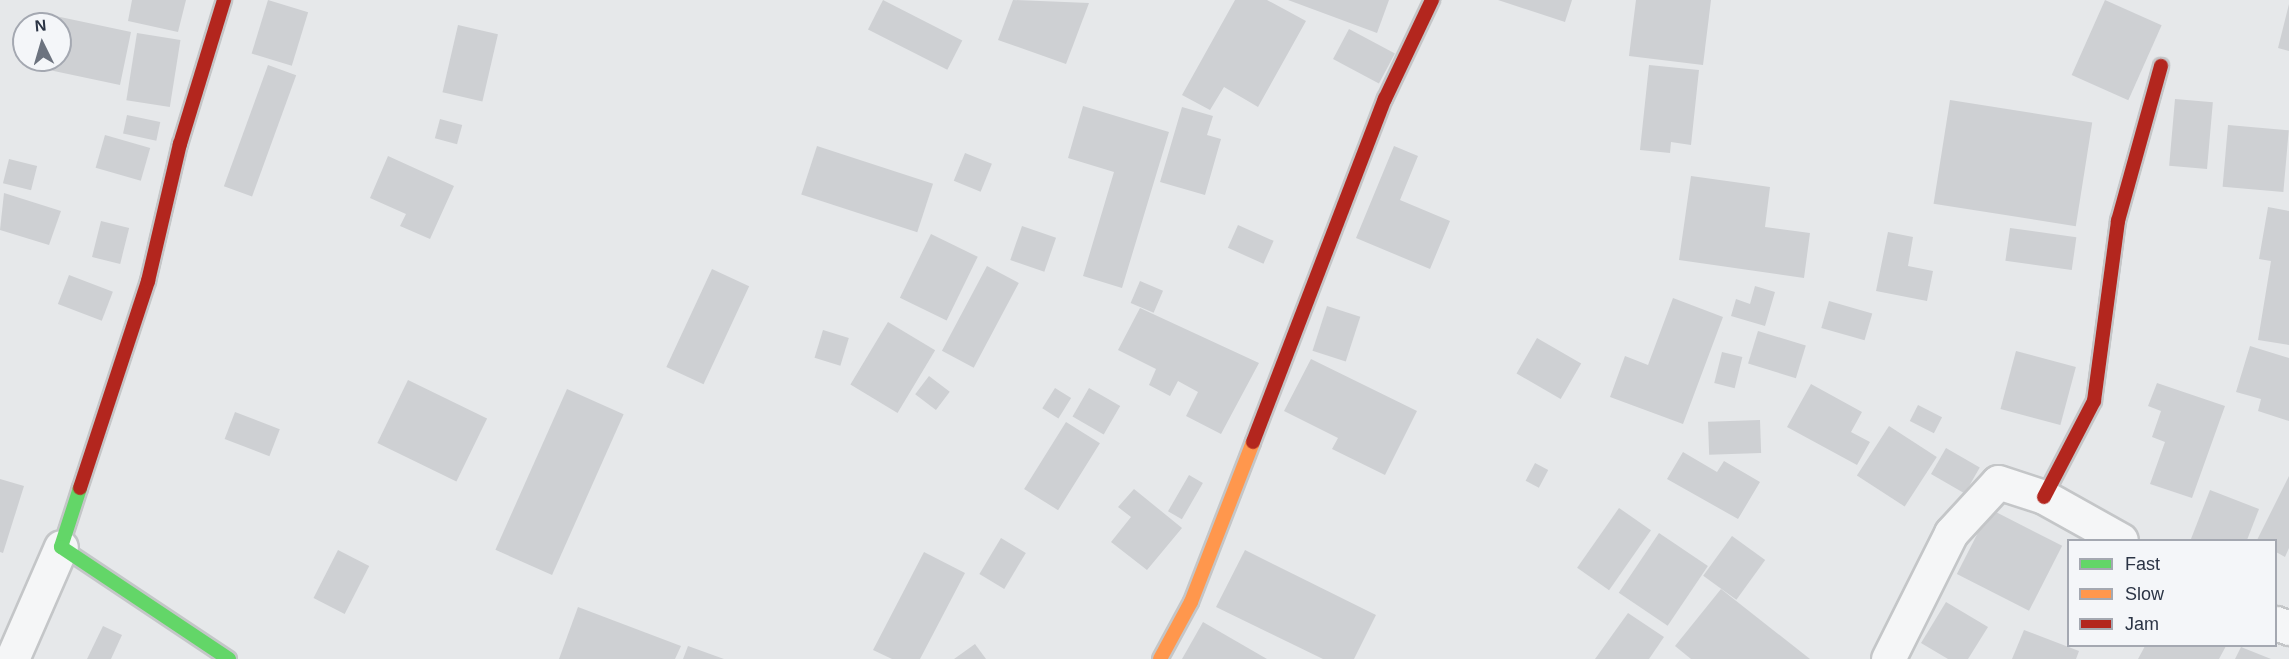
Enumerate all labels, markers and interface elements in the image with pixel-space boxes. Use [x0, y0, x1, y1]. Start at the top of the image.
north arrow [12, 12, 72, 72]
text: N [34, 17, 47, 35]
legend [2067, 539, 2277, 647]
text: Fast [2125, 554, 2160, 574]
text: Slow [2125, 584, 2164, 604]
text: Jam [2125, 614, 2159, 634]

